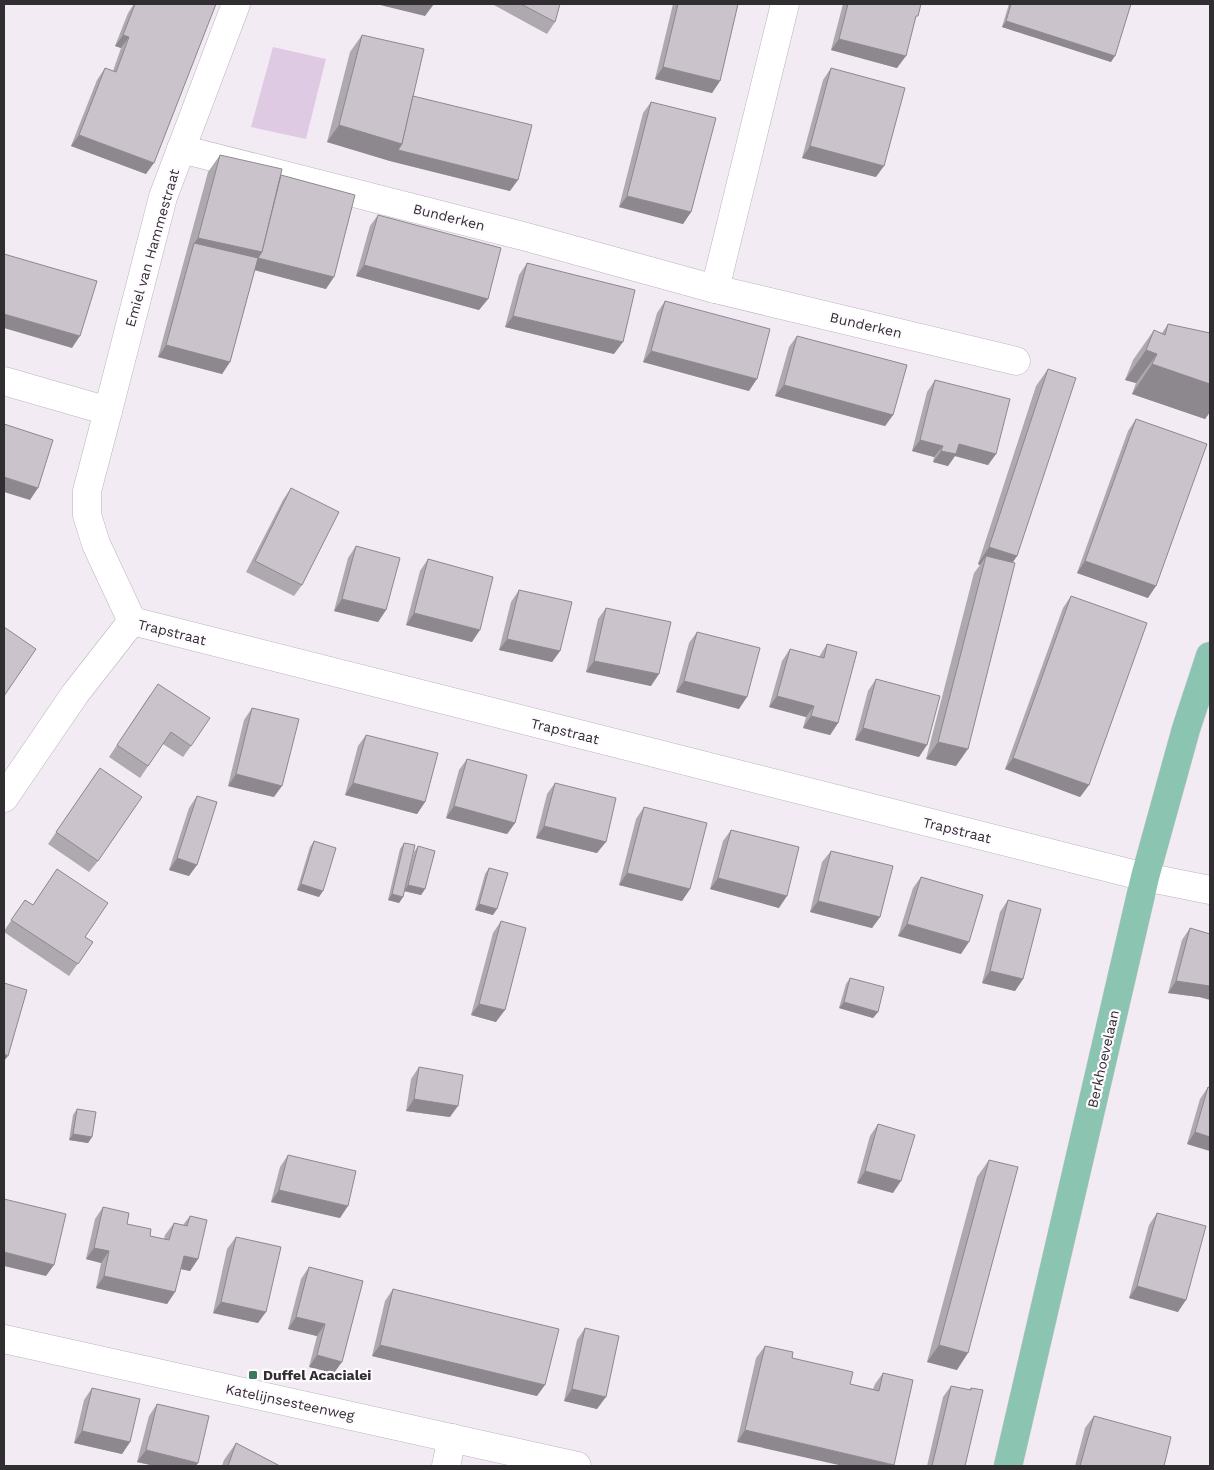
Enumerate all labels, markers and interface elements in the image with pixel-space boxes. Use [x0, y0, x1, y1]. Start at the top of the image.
street label: Emiel van Hammestraat [122, 167, 182, 329]
street label: Bunderken [411, 200, 487, 234]
street label: Bunderken [828, 309, 904, 341]
street label: Trapstraat [136, 616, 208, 648]
street label: Trapstraat [529, 715, 601, 747]
street label: Trapstraat [921, 814, 993, 846]
street label: Berkhoevelaan [1084, 1008, 1122, 1110]
place label: Duffel Acacialei [263, 1367, 371, 1383]
marker: Duffel Acacialei [247, 1369, 259, 1381]
street label: Katelijnsesteenweg [224, 1381, 356, 1424]

